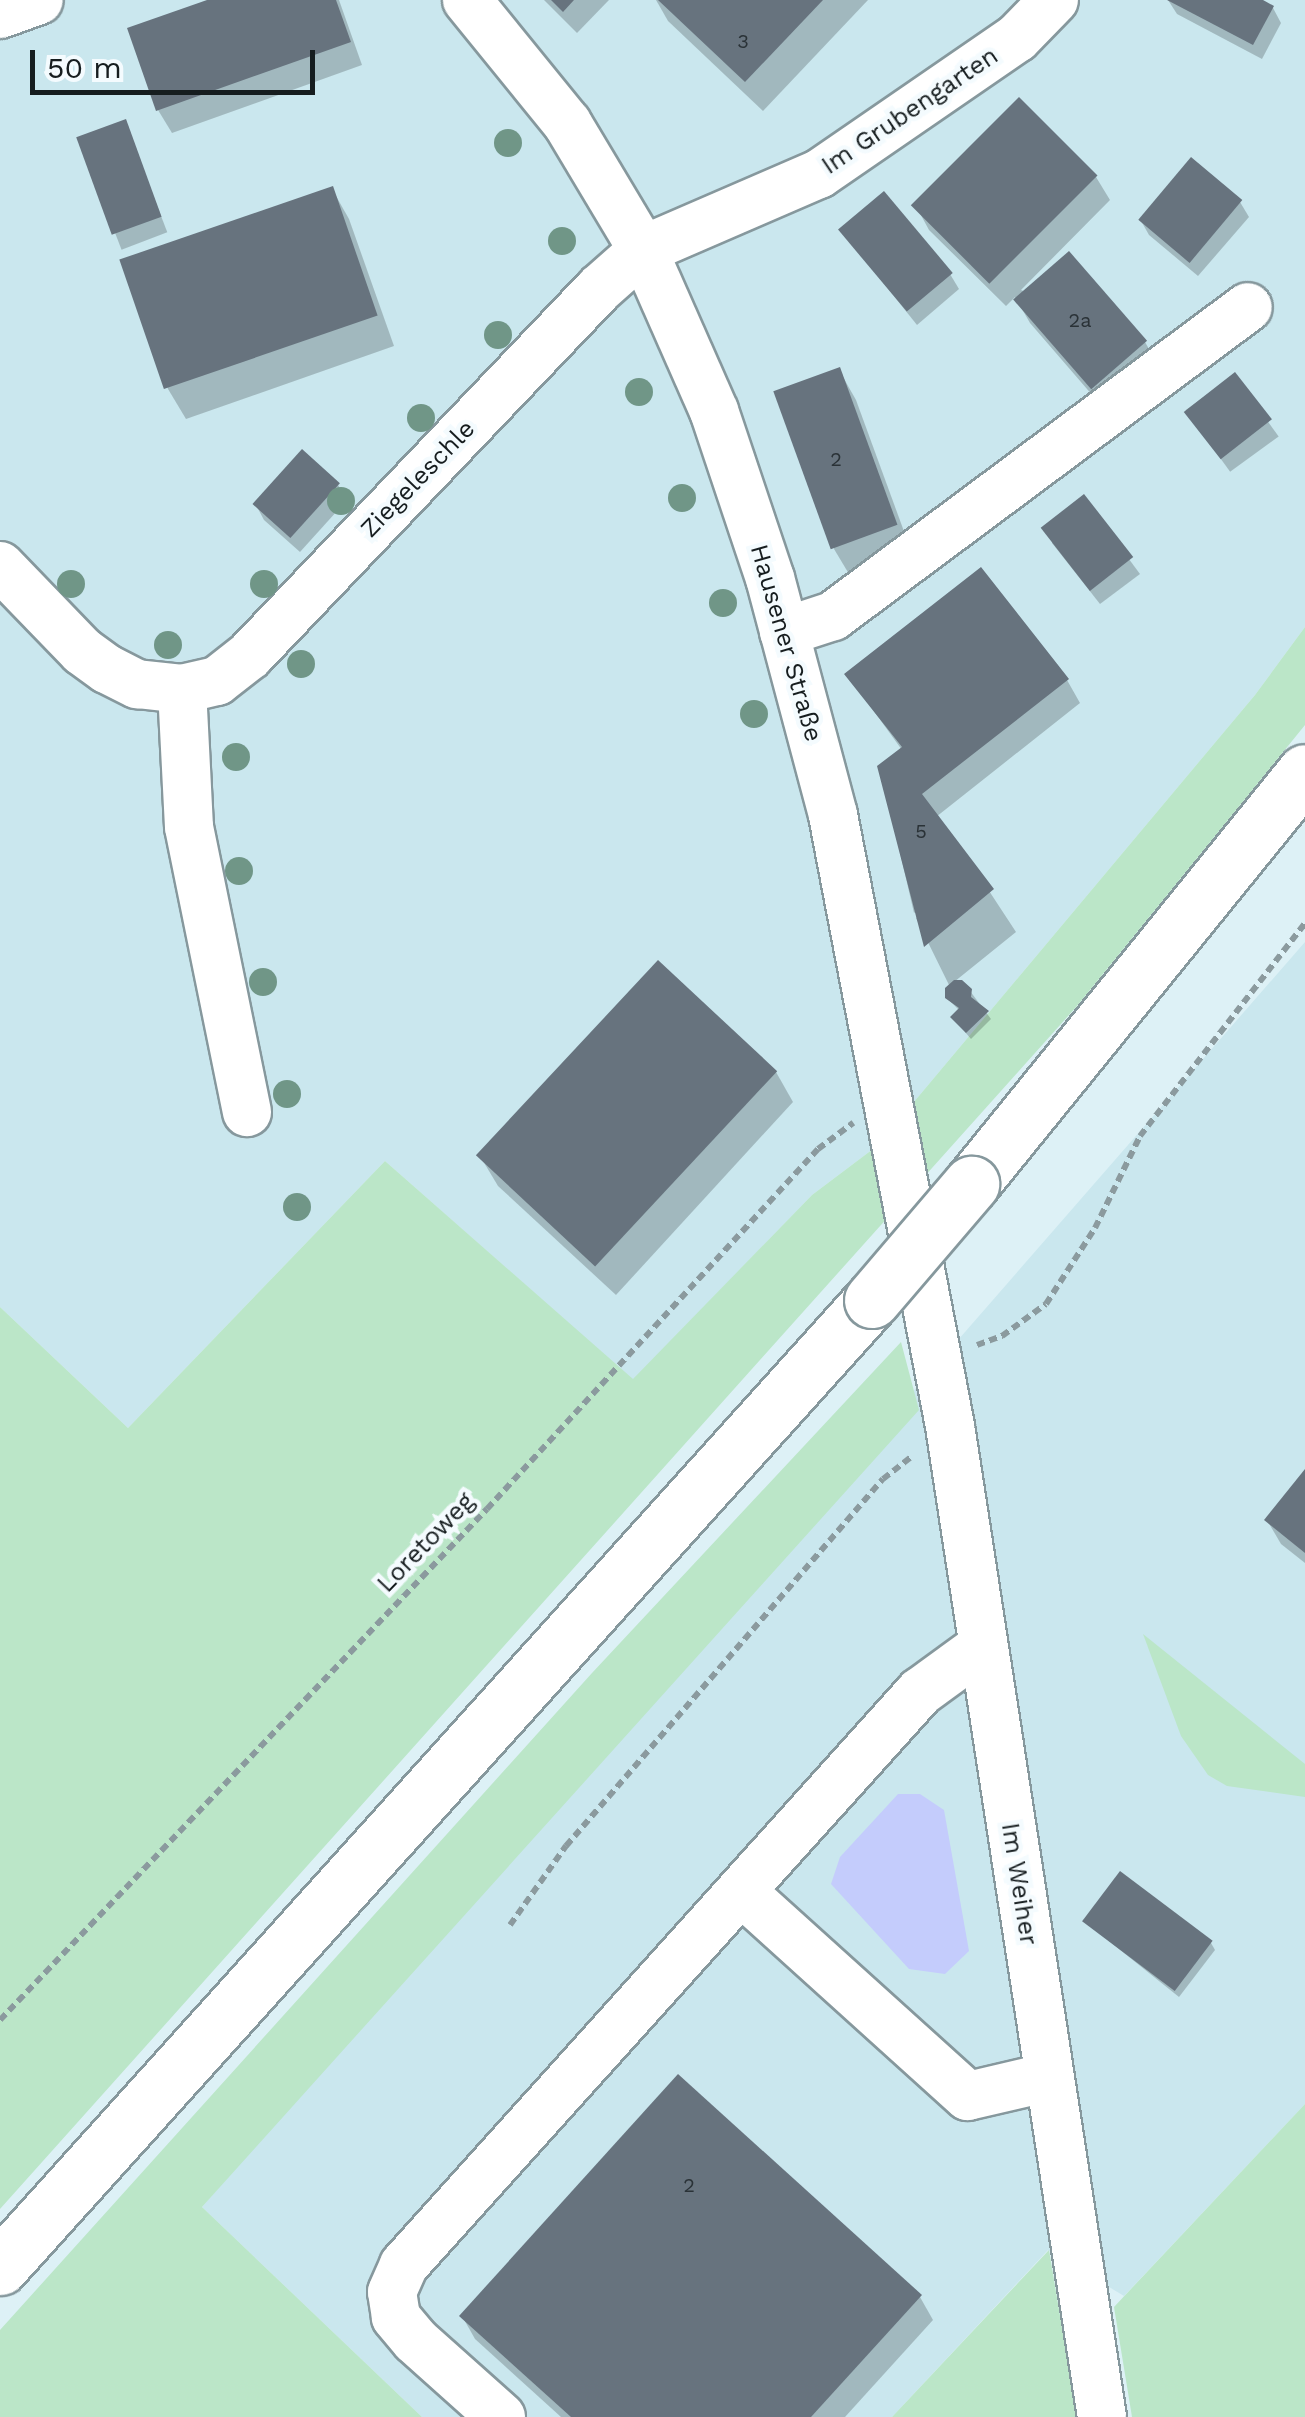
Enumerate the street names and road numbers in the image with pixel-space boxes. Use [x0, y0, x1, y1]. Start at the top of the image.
street label: Im Grubengarten [816, 41, 1004, 181]
street label: Ziegeleschle [355, 414, 481, 544]
street label: Hausener Straße [743, 541, 829, 745]
street label: Loretoweg [371, 1487, 481, 1599]
street label: Im Weiher [994, 1820, 1044, 1948]

